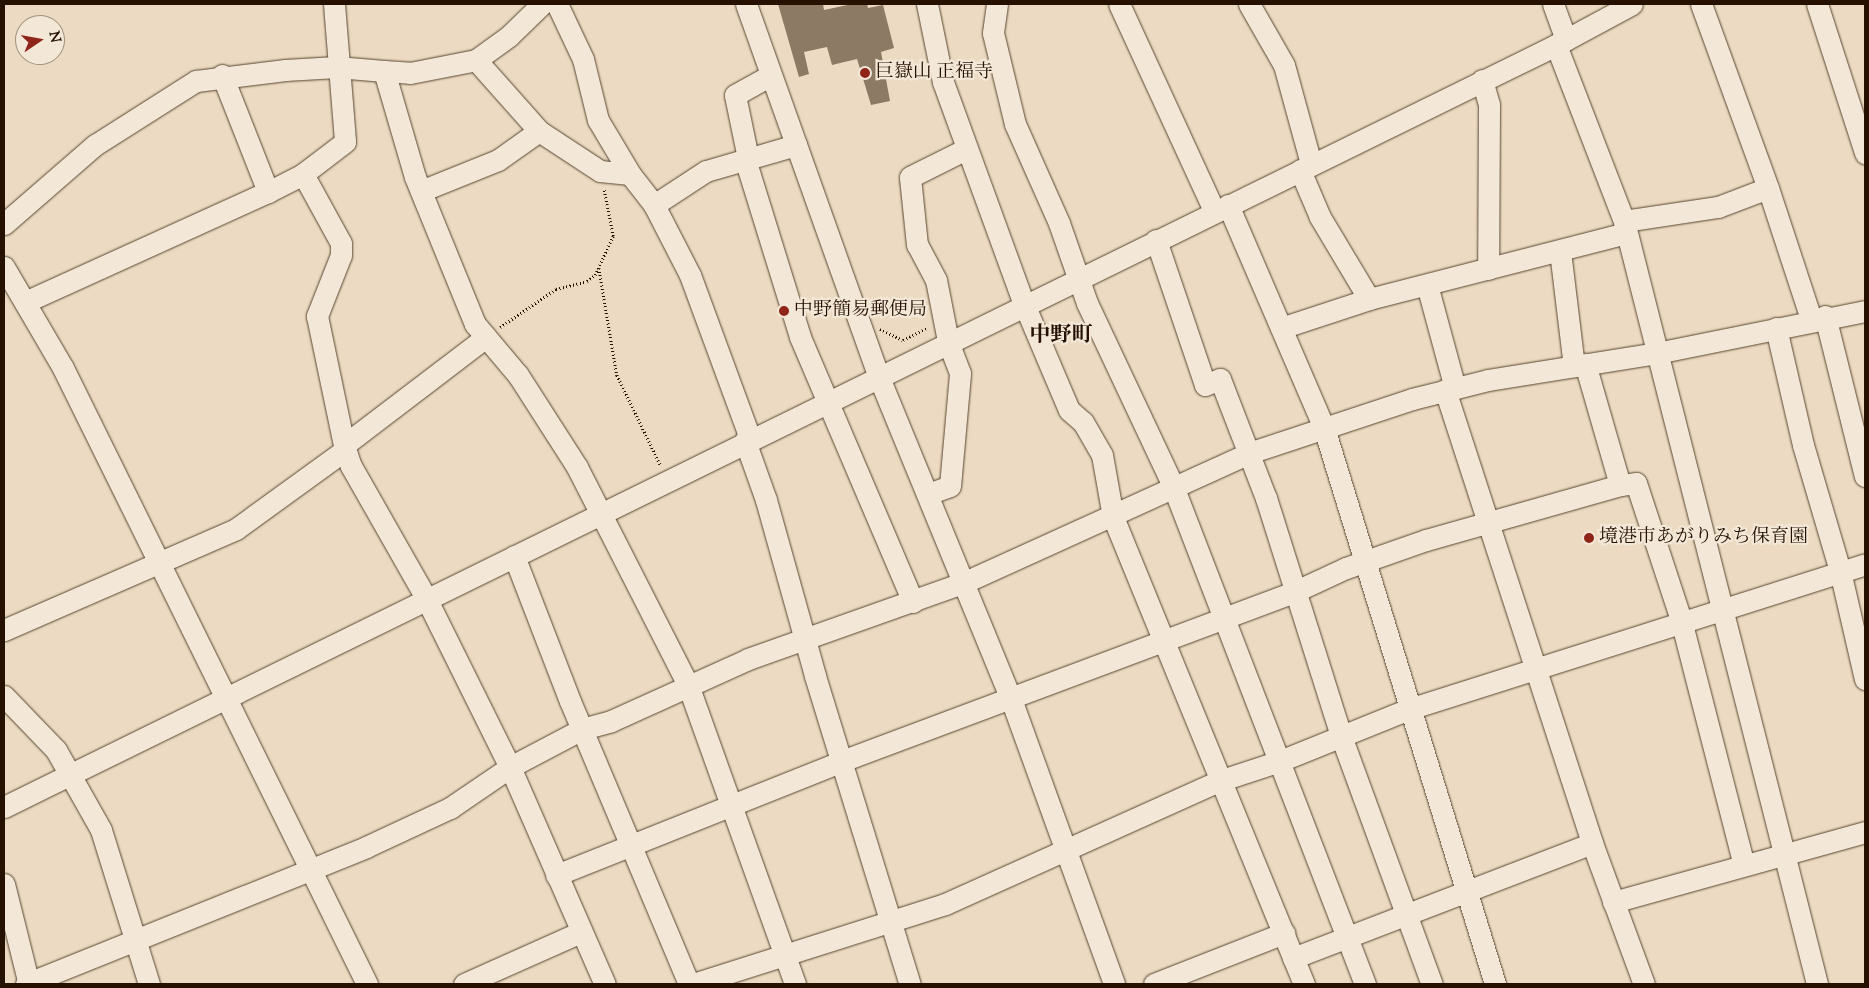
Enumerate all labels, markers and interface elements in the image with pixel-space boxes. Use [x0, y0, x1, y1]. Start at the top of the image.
north arrow [15, 15, 65, 65]
text: N [43, 30, 65, 45]
place label: 巨嶽山 正福寺 [875, 62, 993, 84]
marker: 巨嶽山 正福寺 [859, 67, 871, 79]
place label: 中野簡易郵便局 [794, 300, 927, 322]
marker: 中野簡易郵便局 [778, 305, 790, 317]
district label: 中野町 [1030, 323, 1092, 349]
place label: 境港市あがりみち保育園 [1599, 527, 1808, 549]
marker: 境港市あがりみち保育園 [1583, 532, 1595, 544]

